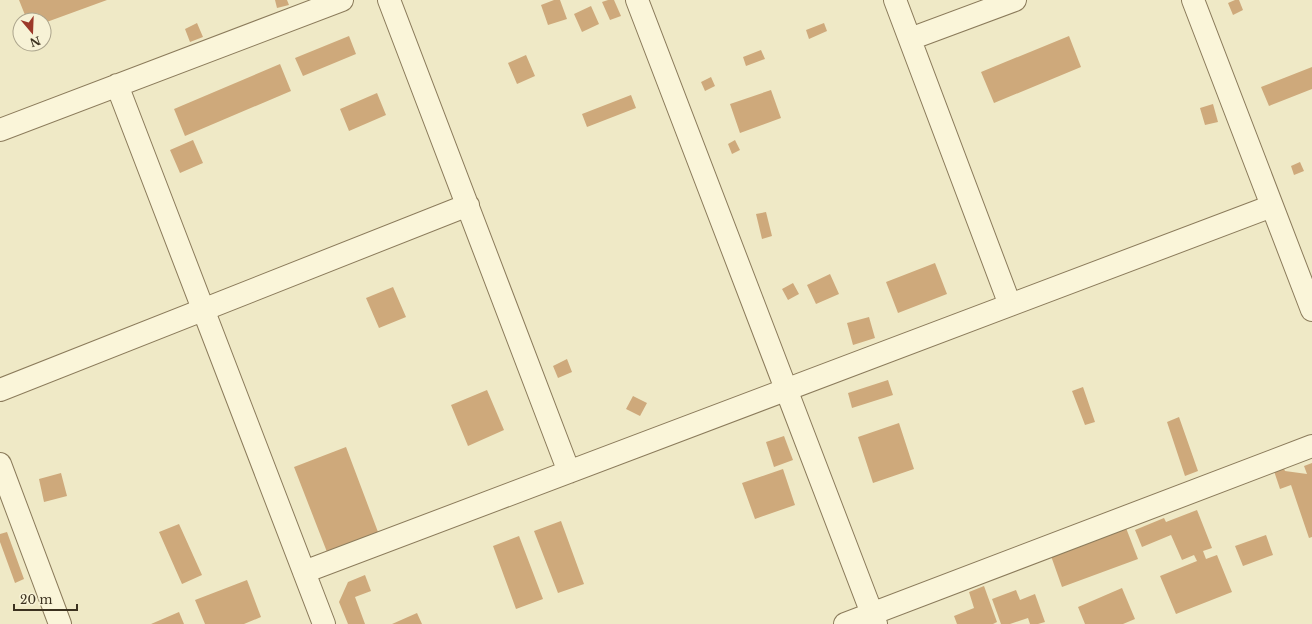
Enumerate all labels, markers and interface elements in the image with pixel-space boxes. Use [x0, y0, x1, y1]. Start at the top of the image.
north arrow [12, 12, 52, 52]
text: N [27, 33, 42, 50]
scale bar [14, 586, 77, 612]
text: 20 m [20, 592, 52, 607]

